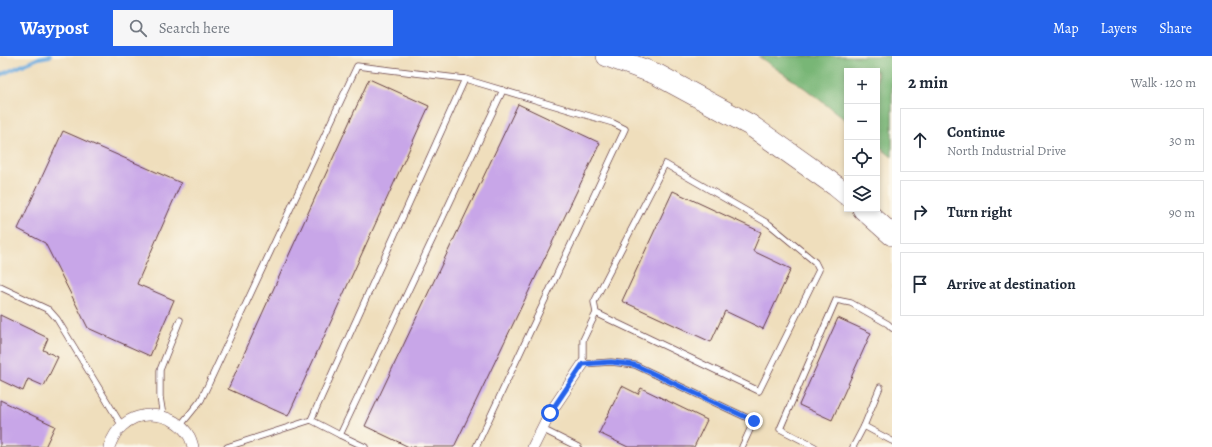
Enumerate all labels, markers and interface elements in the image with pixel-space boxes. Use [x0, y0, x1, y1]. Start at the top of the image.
search box [113, 10, 393, 46]
text: Waypost [20, 15, 89, 41]
icon: search [127, 17, 149, 39]
text: Search here [159, 18, 230, 38]
text: Map [1053, 19, 1079, 38]
text: Layers [1101, 19, 1137, 38]
text: Share [1159, 19, 1192, 38]
map controls [844, 68, 880, 212]
button: + [844, 68, 880, 104]
text: 2 min [908, 71, 948, 94]
text: Walk · 120 m [1131, 74, 1196, 91]
button: − [844, 104, 880, 140]
text: Continue [947, 122, 1005, 142]
icon: ahead [909, 129, 931, 151]
text: 30 m [1169, 132, 1195, 149]
button: locate [844, 140, 880, 176]
text: North Industrial Drive [947, 142, 1066, 159]
button: layers [844, 176, 880, 212]
icon: right [909, 201, 931, 223]
text: Turn right [947, 202, 1012, 222]
text: 90 m [1169, 204, 1195, 221]
icon: arrive [909, 273, 931, 295]
text: Arrive at destination [947, 274, 1076, 294]
route start [541, 404, 559, 422]
route end [745, 412, 763, 430]

